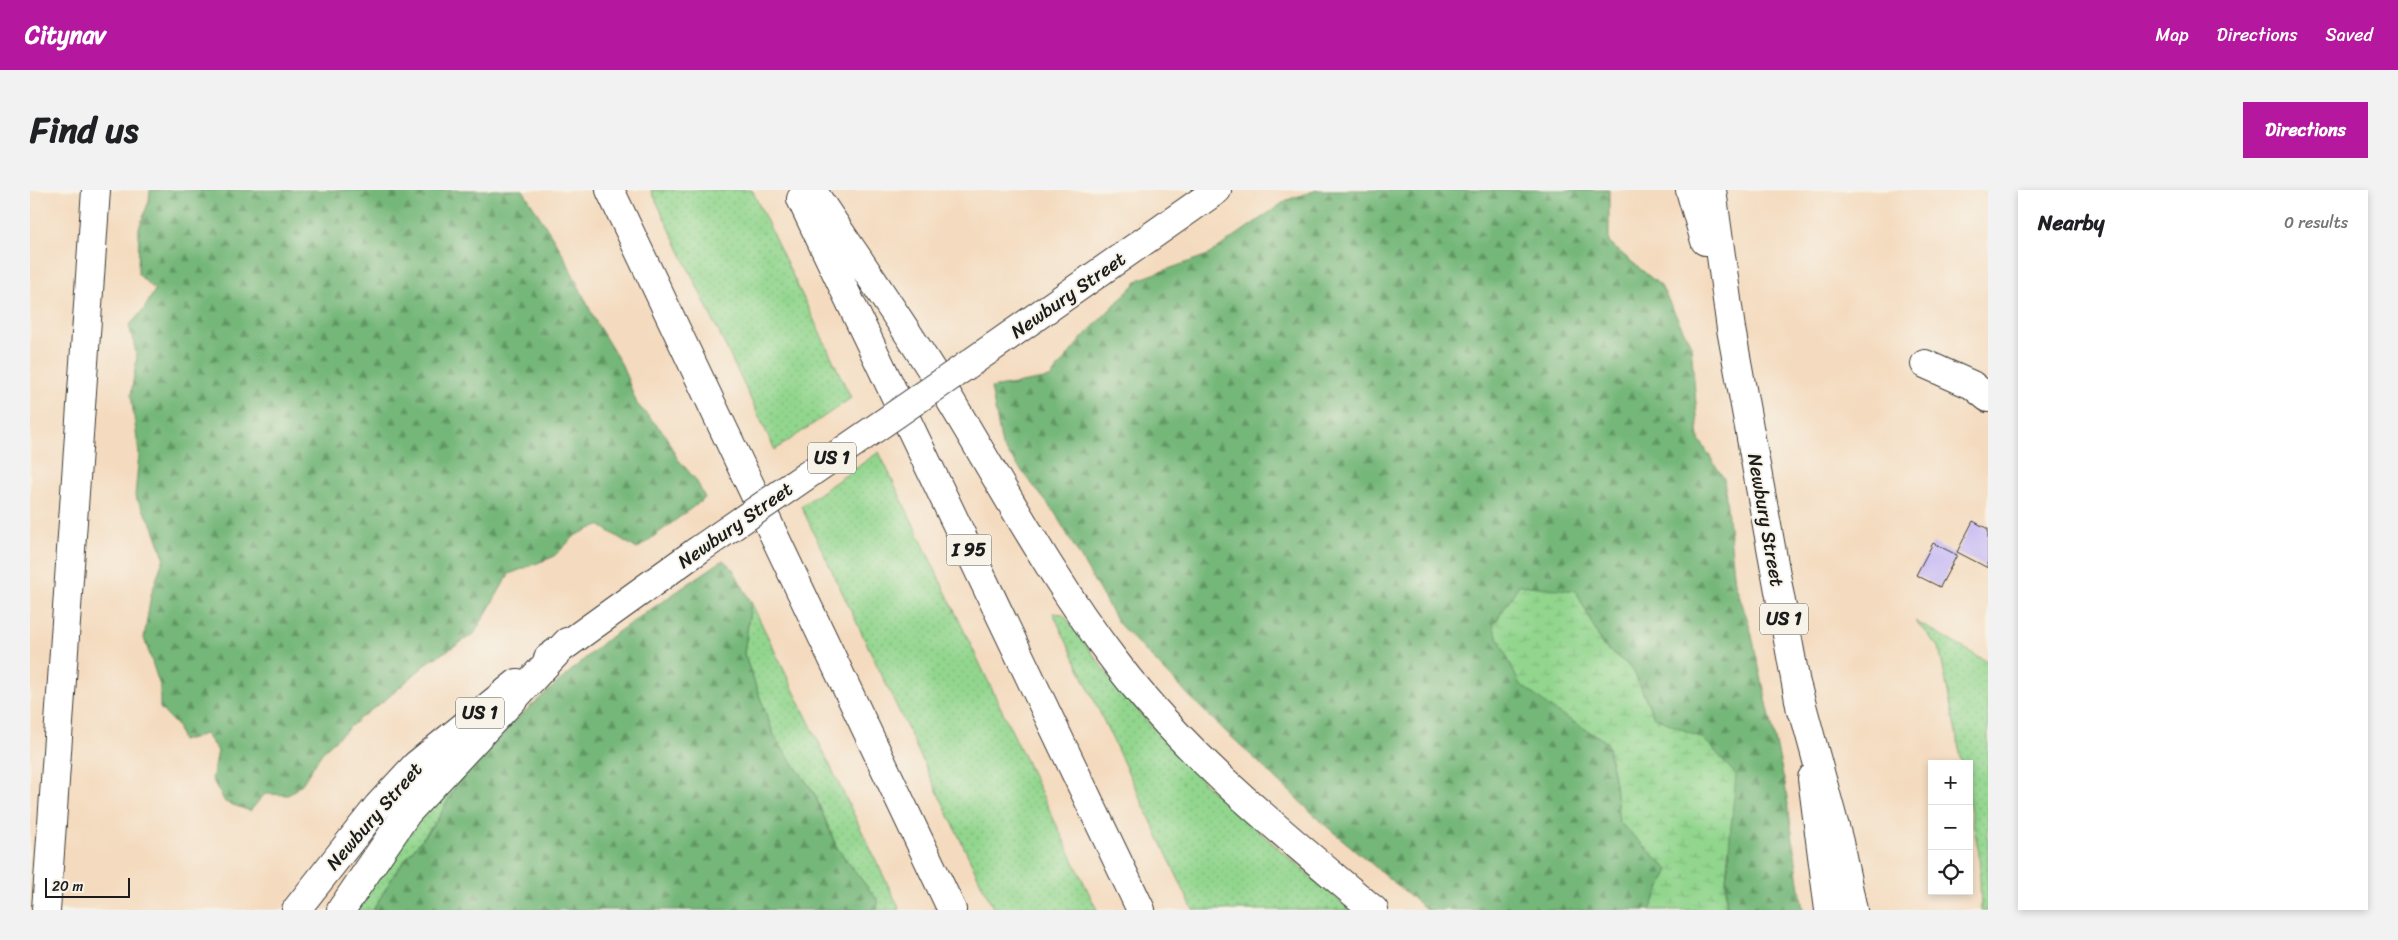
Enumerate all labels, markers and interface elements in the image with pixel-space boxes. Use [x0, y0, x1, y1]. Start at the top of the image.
text: Citynav [25, 14, 106, 56]
text: Map [2156, 19, 2189, 51]
text: Directions [2217, 19, 2298, 51]
text: Saved [2326, 19, 2373, 51]
text: Find us [30, 99, 138, 161]
button: Directions [2243, 102, 2368, 158]
text: Nearby [2038, 204, 2104, 242]
text: 0 results [2284, 208, 2348, 237]
street label: Newbury Street [1003, 243, 1133, 347]
road number: US 1 [808, 442, 856, 474]
street label: Newbury Street [1738, 451, 1794, 589]
street label: Newbury Street [670, 473, 800, 577]
road number: I 95 [946, 534, 992, 566]
road number: US 1 [1760, 604, 1808, 634]
road number: US 1 [456, 698, 504, 728]
street label: Newbury Street [317, 754, 431, 878]
map controls [1928, 760, 1973, 895]
button: + [1928, 760, 1973, 805]
button: − [1928, 805, 1973, 850]
button: locate [1928, 850, 1973, 895]
text: 20 m [52, 874, 83, 899]
scale bar [45, 875, 130, 898]

